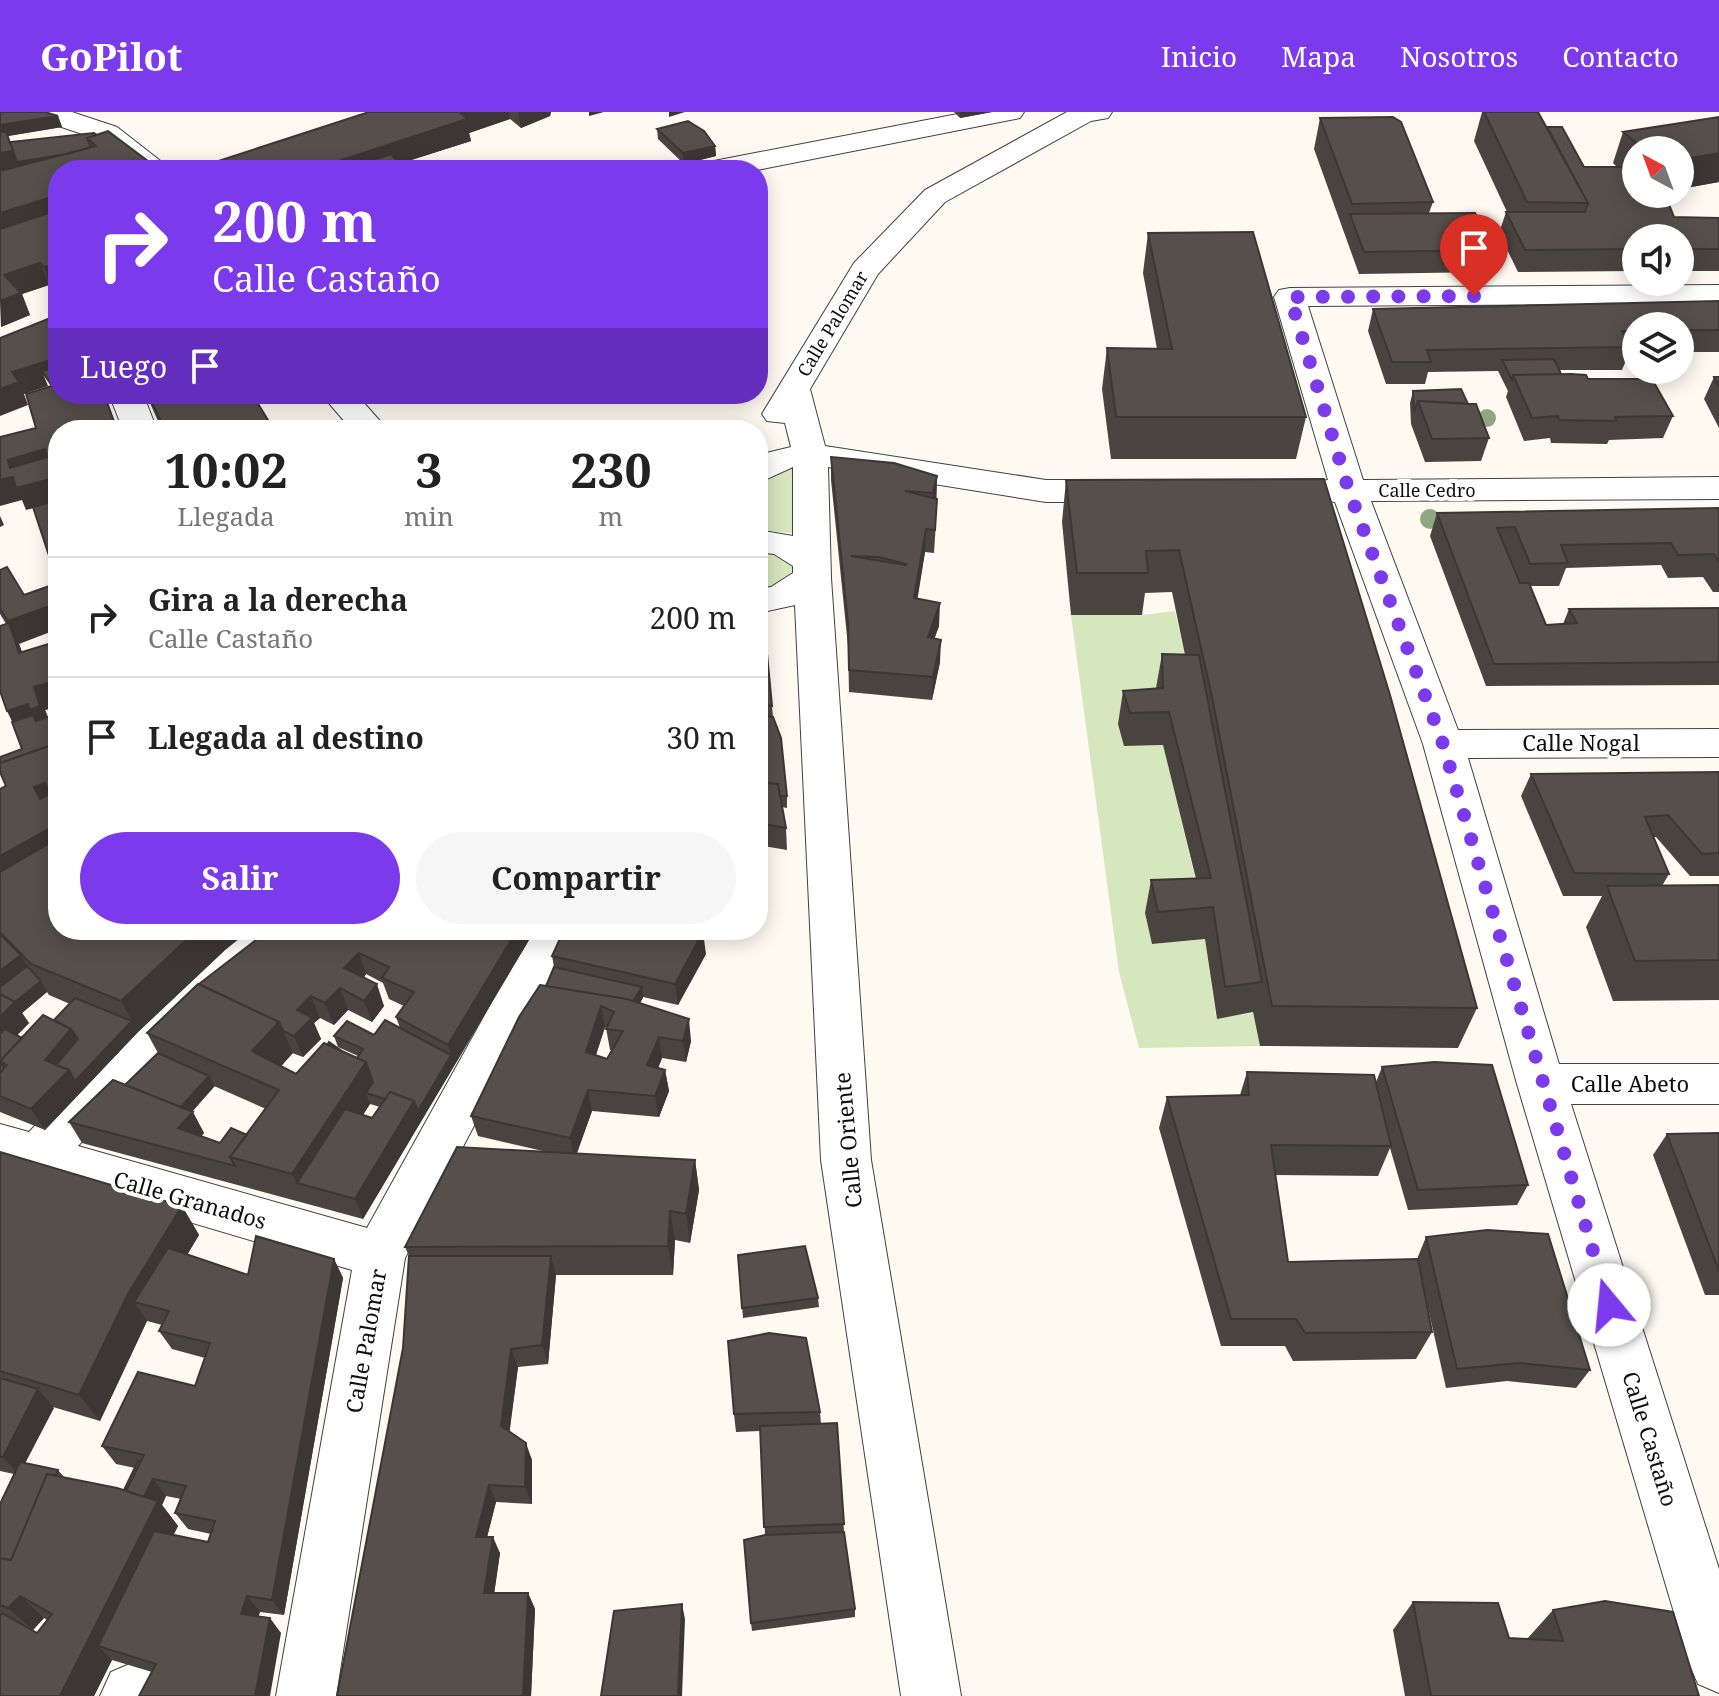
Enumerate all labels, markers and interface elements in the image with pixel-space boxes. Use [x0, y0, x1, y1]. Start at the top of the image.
text: GoPilot [40, 30, 182, 82]
text: Inicio [1161, 37, 1237, 75]
text: Mapa [1281, 37, 1356, 75]
text: Nosotros [1400, 37, 1518, 75]
text: Contacto [1562, 37, 1679, 75]
north arrow [1622, 136, 1694, 208]
map controls [1622, 136, 1694, 384]
text: 200 m [212, 182, 377, 258]
icon: right [80, 192, 184, 296]
pin [1440, 214, 1508, 296]
button: sound [1622, 224, 1694, 296]
icon: arrive [1452, 226, 1496, 270]
text: Calle Castaño [212, 254, 441, 303]
street label: Calle Palomar [791, 266, 873, 381]
button: layers [1622, 312, 1694, 384]
icon: arrive [183, 344, 227, 388]
text: Luego [80, 346, 167, 387]
text: 10:02 [164, 437, 288, 502]
text: 3 [415, 437, 442, 502]
text: 230 [570, 437, 652, 502]
street label: Calle Cedro [1378, 478, 1476, 502]
text: Llegada [177, 498, 275, 534]
text: min [404, 498, 454, 534]
text: m [599, 498, 623, 534]
text: Gira a la derecha [148, 579, 408, 620]
icon: right [80, 595, 124, 639]
text: 200 m [650, 597, 736, 638]
text: Calle Castaño [148, 620, 313, 656]
icon: arrive [80, 715, 124, 759]
text: Llegada al destino [148, 717, 424, 758]
text: 30 m [666, 717, 736, 758]
street label: Calle Nogal [1522, 727, 1640, 757]
button: Salir [80, 832, 400, 924]
button: Compartir [416, 832, 736, 924]
street label: Calle Abeto [1571, 1068, 1689, 1098]
street label: Calle Oriente [826, 1071, 868, 1209]
street label: Calle Granados [110, 1163, 270, 1235]
position arrow [1567, 1263, 1651, 1347]
street label: Calle Palomar [338, 1266, 393, 1415]
street label: Calle Castaño [1616, 1367, 1686, 1510]

